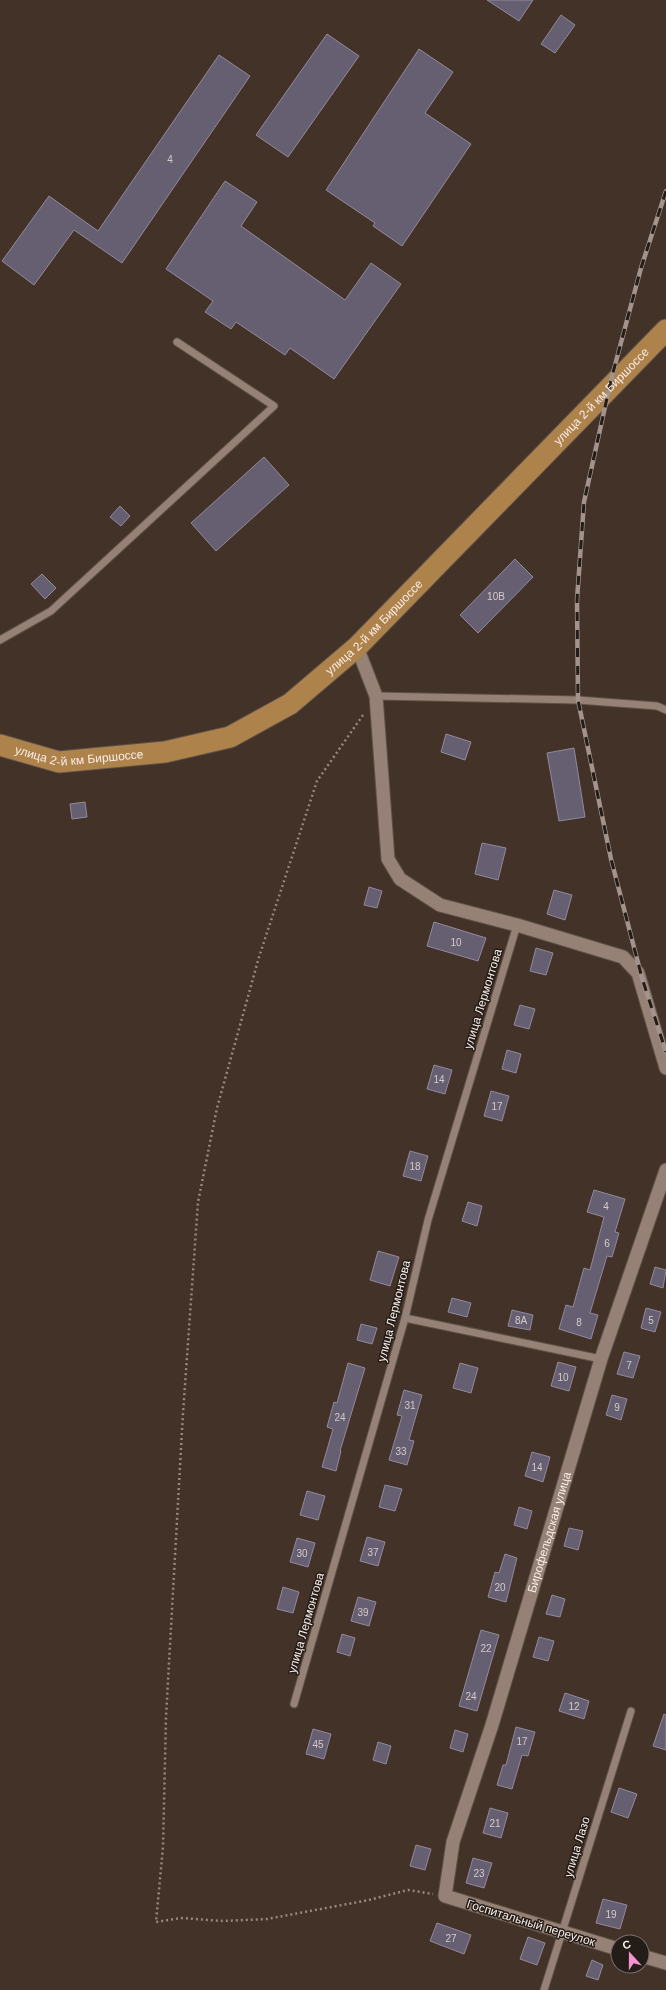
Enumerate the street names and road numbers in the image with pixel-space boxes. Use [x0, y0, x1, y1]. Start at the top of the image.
street label: улица 2-й км Биршоссе [551, 345, 652, 448]
street label: улица 2-й км Биршоссе [323, 577, 426, 678]
street label: улица 2-й км Биршоссе [13, 743, 144, 769]
street label: улица Лермонтова [461, 947, 505, 1051]
street label: улица Лермонтова [375, 1259, 413, 1363]
street label: Бирофельдская улица [525, 1470, 574, 1594]
street label: улица Лермонтова [285, 1571, 327, 1675]
street label: улица Лазо [561, 1815, 593, 1879]
street label: Госпитальный переулок [465, 1897, 598, 1949]

